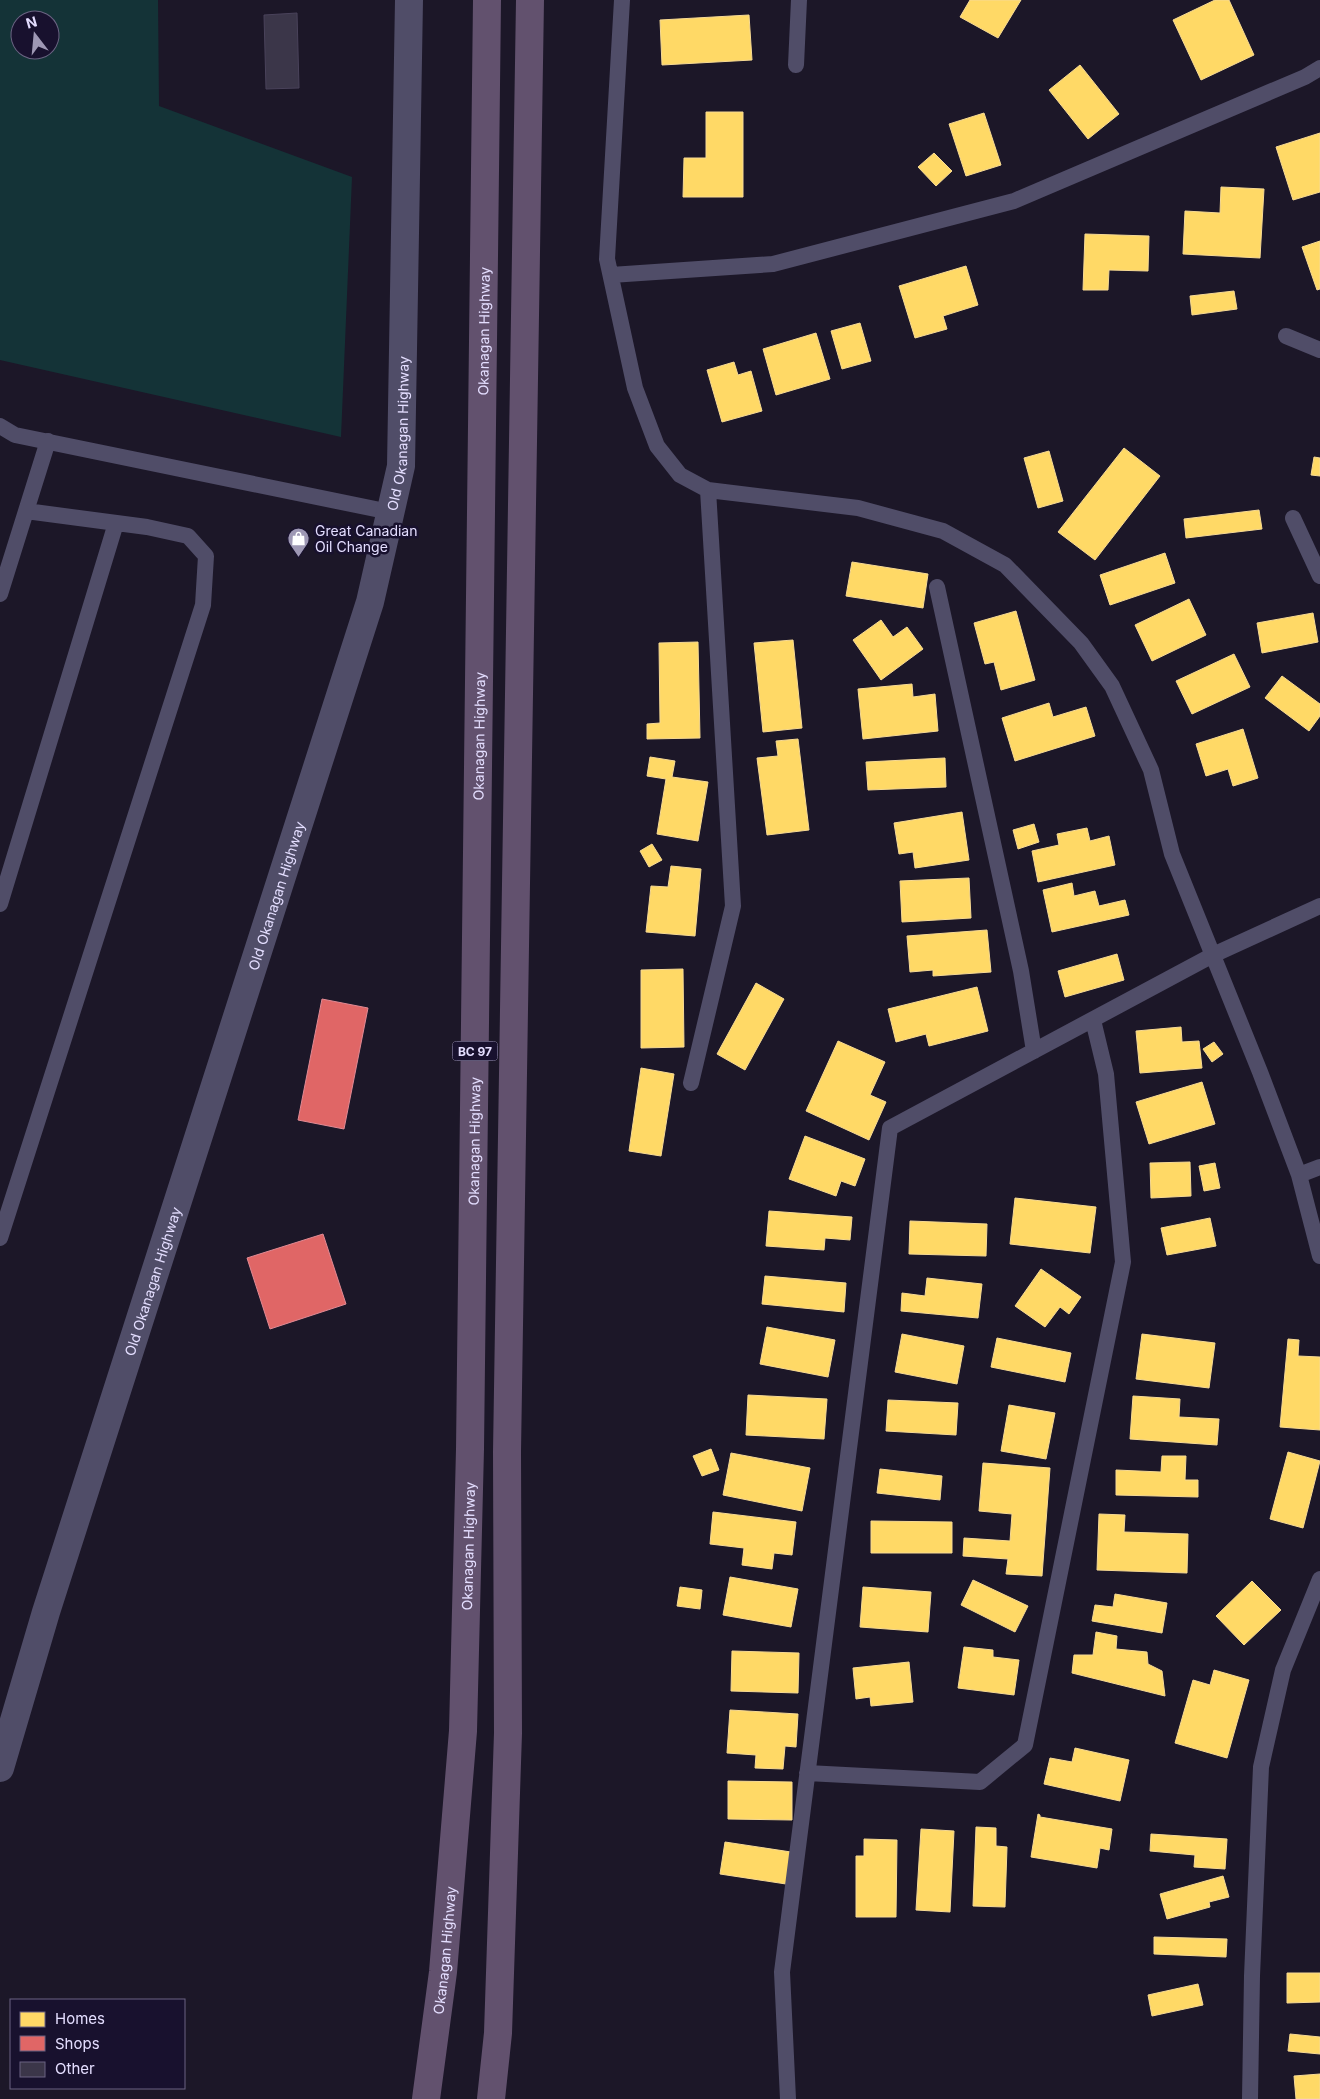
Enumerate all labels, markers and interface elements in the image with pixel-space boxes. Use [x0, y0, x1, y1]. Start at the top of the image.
north arrow [10, 10, 60, 60]
text: N [24, 12, 39, 32]
street label: Okanagan Highway [474, 267, 492, 396]
street label: Old Okanagan Highway [383, 356, 411, 512]
place label: Great Canadian Oil Change [315, 522, 417, 555]
shop icon: Great Canadian Oil Change [287, 526, 311, 557]
street label: Okanagan Highway [469, 671, 488, 801]
street label: Old Okanagan Highway [244, 819, 308, 972]
road number: BC 97 [452, 1042, 498, 1060]
street label: Okanagan Highway [464, 1076, 483, 1206]
street label: Old Okanagan Highway [120, 1205, 184, 1358]
street label: Okanagan Highway [457, 1481, 478, 1611]
street label: Okanagan Highway [429, 1885, 459, 2015]
legend [10, 1999, 185, 2089]
text: Homes [55, 2009, 105, 2028]
text: Shops [55, 2034, 100, 2053]
text: Other [55, 2059, 95, 2078]

